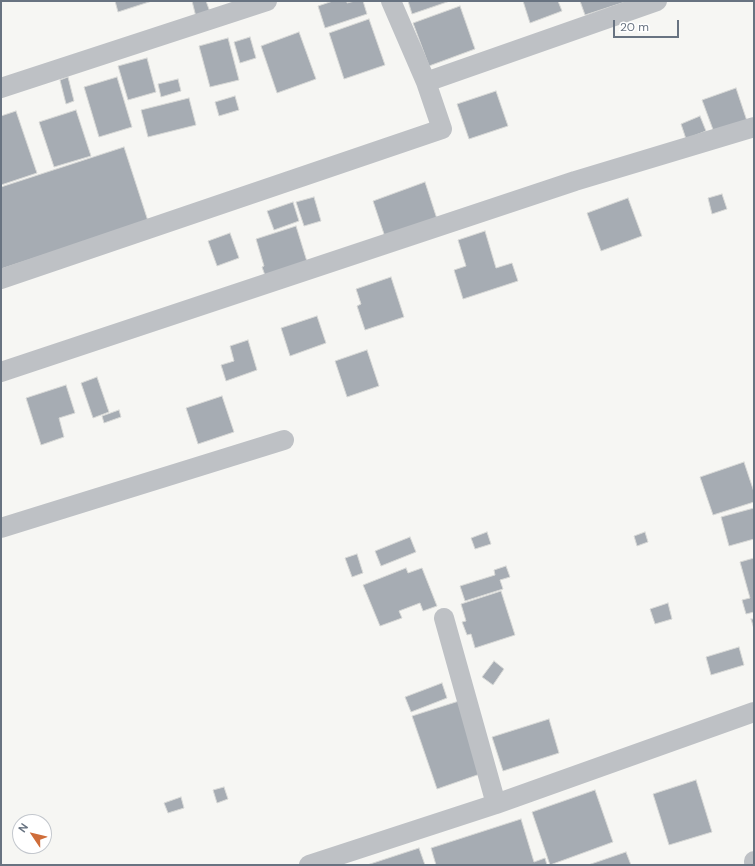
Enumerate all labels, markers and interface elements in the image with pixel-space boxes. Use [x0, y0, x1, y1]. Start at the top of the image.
scale bar [615, 12, 681, 38]
text: 20 m [620, 19, 649, 35]
north arrow [12, 814, 52, 854]
text: N [15, 820, 31, 835]

